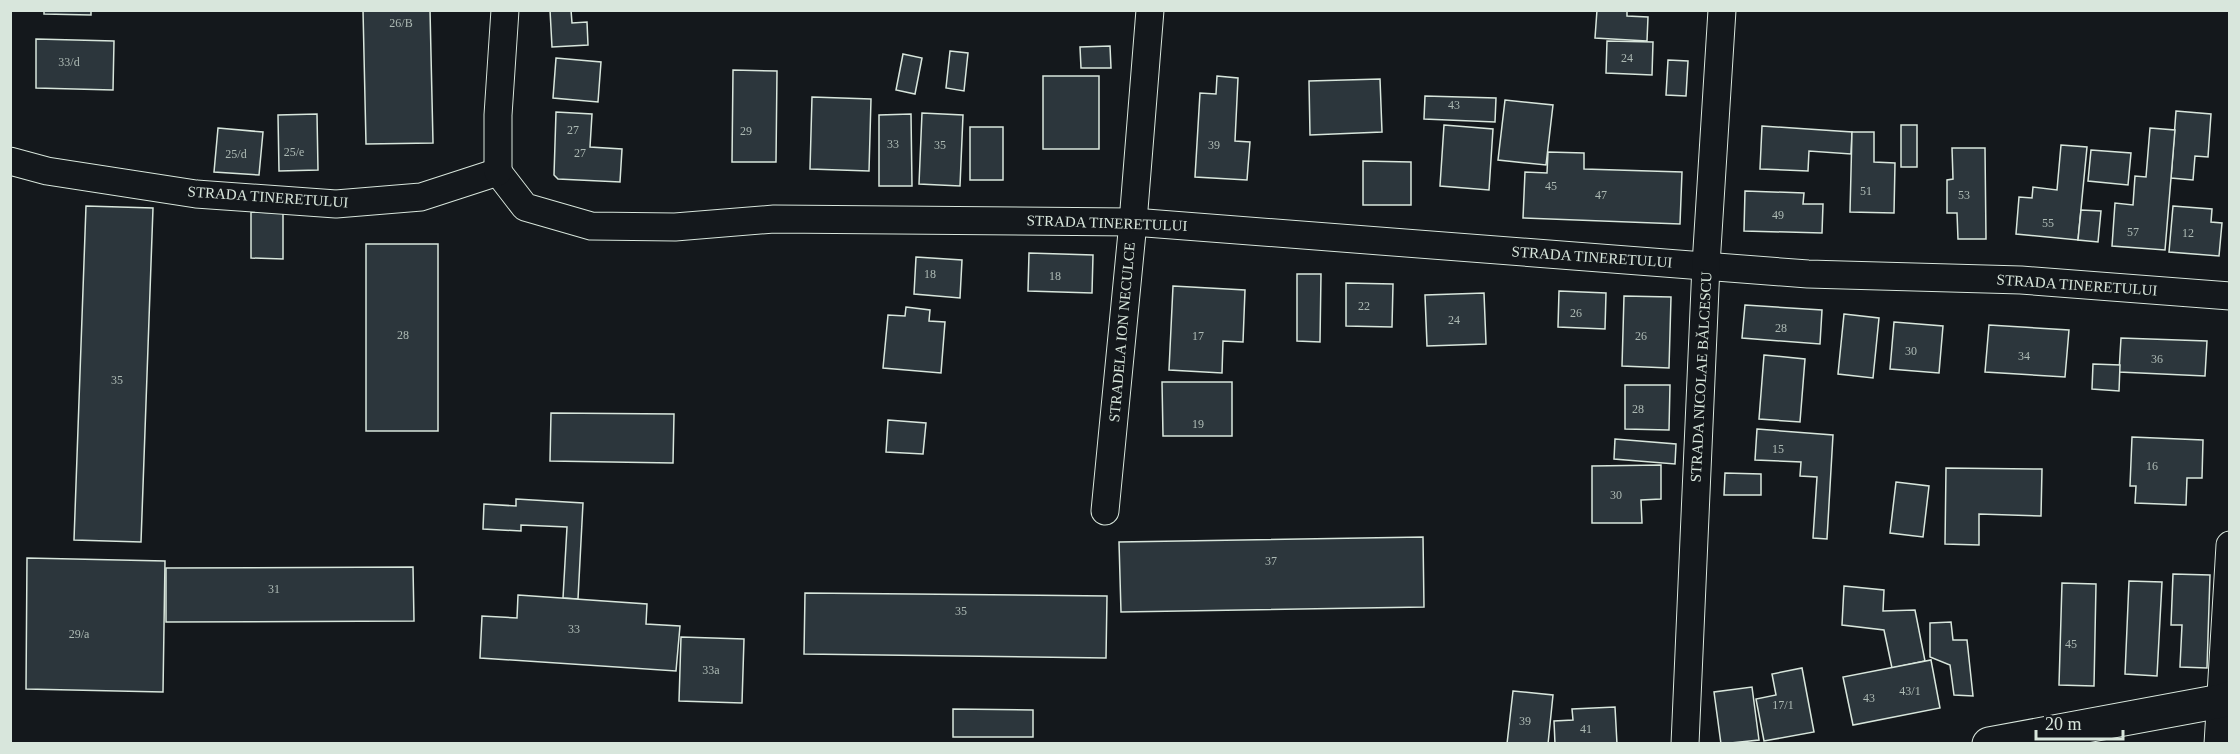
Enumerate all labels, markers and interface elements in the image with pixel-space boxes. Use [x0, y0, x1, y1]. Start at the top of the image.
house number: 26/B [389, 16, 413, 30]
house number: 24 [1621, 51, 1633, 65]
house number: 33/d [58, 55, 80, 69]
house number: 43 [1448, 98, 1460, 112]
house number: 27 [567, 123, 579, 137]
house number: 29 [740, 124, 752, 138]
house number: 33 [887, 137, 899, 151]
house number: 35 [934, 138, 946, 152]
house number: 39 [1208, 138, 1220, 152]
house number: 25/e [284, 145, 304, 159]
house number: 27 [574, 146, 586, 160]
house number: 25/d [225, 147, 247, 161]
house number: 45 [1545, 179, 1557, 193]
street label: STRADA TINERETULUI [187, 183, 349, 211]
house number: 51 [1860, 184, 1872, 198]
house number: 47 [1595, 188, 1607, 202]
house number: 53 [1958, 188, 1970, 202]
house number: 49 [1772, 208, 1784, 222]
street label: STRADA TINERETULUI [1026, 212, 1188, 234]
house number: 55 [2042, 216, 2054, 230]
house number: 57 [2127, 225, 2139, 239]
house number: 12 [2182, 226, 2194, 240]
street label: STRADELA ION NECULCE [1106, 241, 1138, 423]
street label: STRADA TINERETULUI [1511, 243, 1673, 271]
house number: 18 [924, 267, 936, 281]
house number: 18 [1049, 269, 1061, 283]
street label: STRADA NICOLAE BĂLCESCU [1687, 271, 1715, 483]
street label: STRADA TINERETULUI [1996, 271, 2158, 299]
house number: 22 [1358, 299, 1370, 313]
house number: 26 [1570, 306, 1582, 320]
house number: 24 [1448, 313, 1460, 327]
house number: 28 [1775, 321, 1787, 335]
house number: 28 [397, 328, 409, 342]
house number: 17 [1192, 329, 1204, 343]
house number: 26 [1635, 329, 1647, 343]
house number: 30 [1905, 344, 1917, 358]
house number: 34 [2018, 349, 2030, 363]
house number: 36 [2151, 352, 2163, 366]
house number: 35 [111, 373, 123, 387]
house number: 28 [1632, 402, 1644, 416]
house number: 19 [1192, 417, 1204, 431]
house number: 15 [1772, 442, 1784, 456]
house number: 16 [2146, 459, 2158, 473]
house number: 30 [1610, 488, 1622, 502]
house number: 37 [1265, 554, 1277, 568]
house number: 31 [268, 582, 280, 596]
house number: 35 [955, 604, 967, 618]
house number: 33 [568, 622, 580, 636]
house number: 29/a [69, 627, 90, 641]
house number: 45 [2065, 637, 2077, 651]
house number: 33a [702, 663, 720, 677]
house number: 43/1 [1899, 684, 1921, 698]
house number: 43 [1863, 691, 1875, 705]
house number: 17/1 [1772, 698, 1794, 712]
scale bar [2036, 703, 2123, 741]
house number: 39 [1519, 714, 1531, 728]
text: 20 m [2045, 714, 2082, 734]
house number: 41 [1580, 722, 1592, 736]

